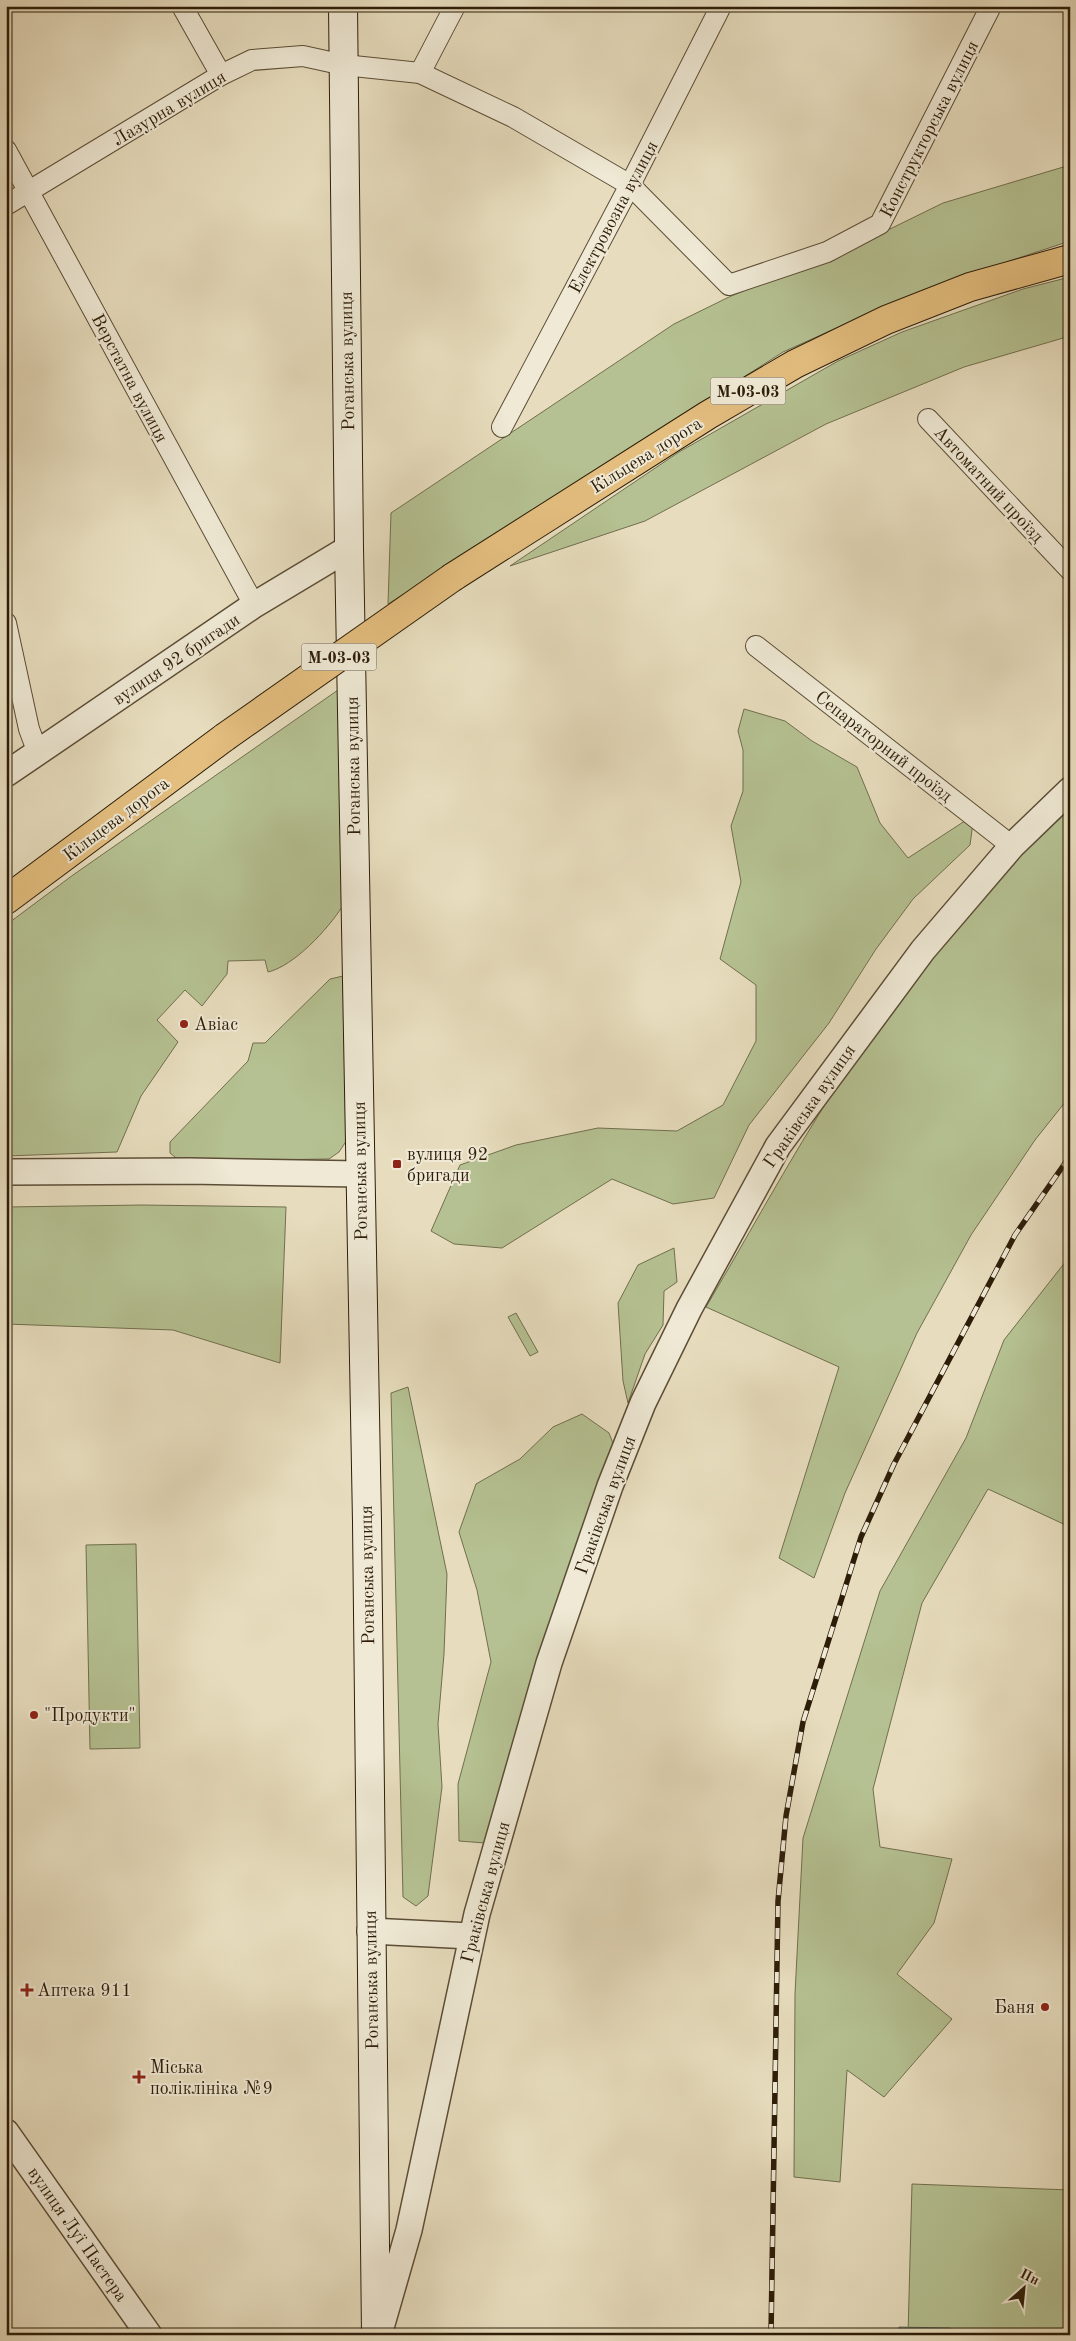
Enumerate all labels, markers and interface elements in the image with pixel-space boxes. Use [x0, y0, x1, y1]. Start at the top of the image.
street label: Конструкторська вулиця [877, 38, 982, 221]
street label: Лазурна вулиця [110, 68, 229, 150]
street label: Електровозна вулиця [566, 138, 662, 297]
street label: Роганська вулиця [338, 291, 358, 431]
street label: Верстатна вулиця [88, 311, 171, 446]
road number: М-03-03 [710, 378, 786, 404]
street label: Кільцева дорога [588, 414, 705, 497]
street label: Автоматний проїзд [930, 423, 1047, 546]
street label: вулиця 92 бригади [110, 611, 243, 709]
road number: М-03-03 [302, 644, 376, 670]
street label: Сепараторний проїзд [812, 688, 955, 806]
street label: Роганська вулиця [344, 696, 364, 836]
street label: Кільцева дорога [60, 774, 173, 865]
place label: Авіас [194, 1016, 238, 1034]
marker: Авіас [178, 1018, 190, 1030]
street label: Граківська вулиця [761, 1042, 859, 1171]
street label: Роганська вулиця [351, 1101, 371, 1241]
place label: вулиця 92 бригади [407, 1146, 488, 1185]
marker: вулиця 92 бригади [391, 1158, 403, 1170]
street label: Граківська вулиця [573, 1434, 639, 1577]
street label: Роганська вулиця [358, 1505, 378, 1645]
place label: "Продукти" [44, 1707, 136, 1725]
marker: "Продукти" [28, 1709, 40, 1721]
street label: Граківська вулиця [458, 1819, 514, 1965]
street label: Роганська вулиця [362, 1910, 382, 2050]
place label: Аптека 911 [37, 1982, 132, 2000]
marker: Аптека 911 [21, 1984, 33, 1996]
place label: Баня [994, 1999, 1035, 2017]
marker: Баня [1039, 2001, 1051, 2013]
place label: Міська поліклініка №9 [150, 2059, 273, 2098]
marker: Міська поліклініка №9 [132, 2070, 146, 2084]
street label: вулиця Луї Пастера [24, 2164, 130, 2305]
north arrow [998, 2264, 1048, 2314]
text: Пн [1018, 2267, 1041, 2288]

